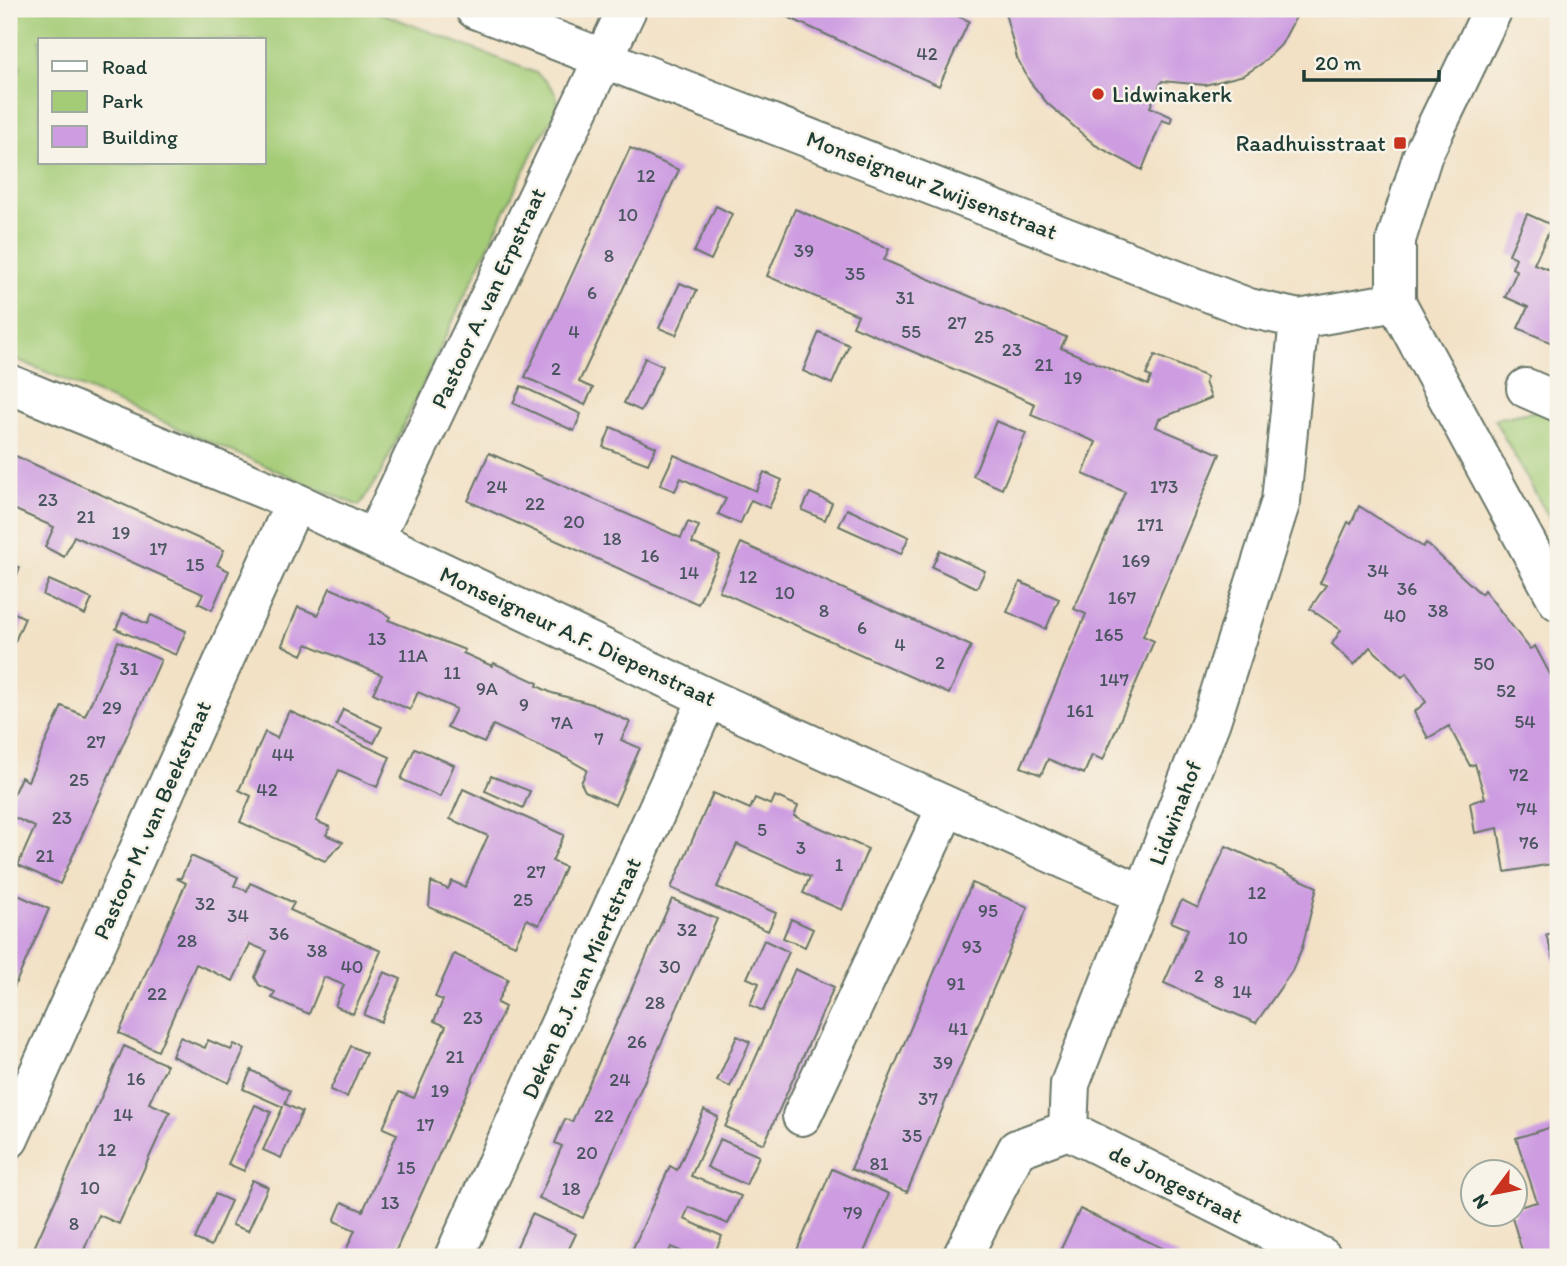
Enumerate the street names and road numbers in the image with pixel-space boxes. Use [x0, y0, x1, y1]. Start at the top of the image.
street label: Monseigneur Zwijsenstraat [803, 124, 1061, 246]
street label: Pastoor A. van Erpstraat [425, 183, 552, 413]
street label: Monseigneur A.F. Diepenstraat [435, 560, 721, 713]
street label: Pastoor M. van Beekstraat [87, 696, 217, 944]
street label: Lidwinahof [1142, 757, 1208, 869]
street label: Deken B.J. van Miertstraat [515, 853, 647, 1103]
street label: de Jongestraat [1104, 1138, 1248, 1230]

